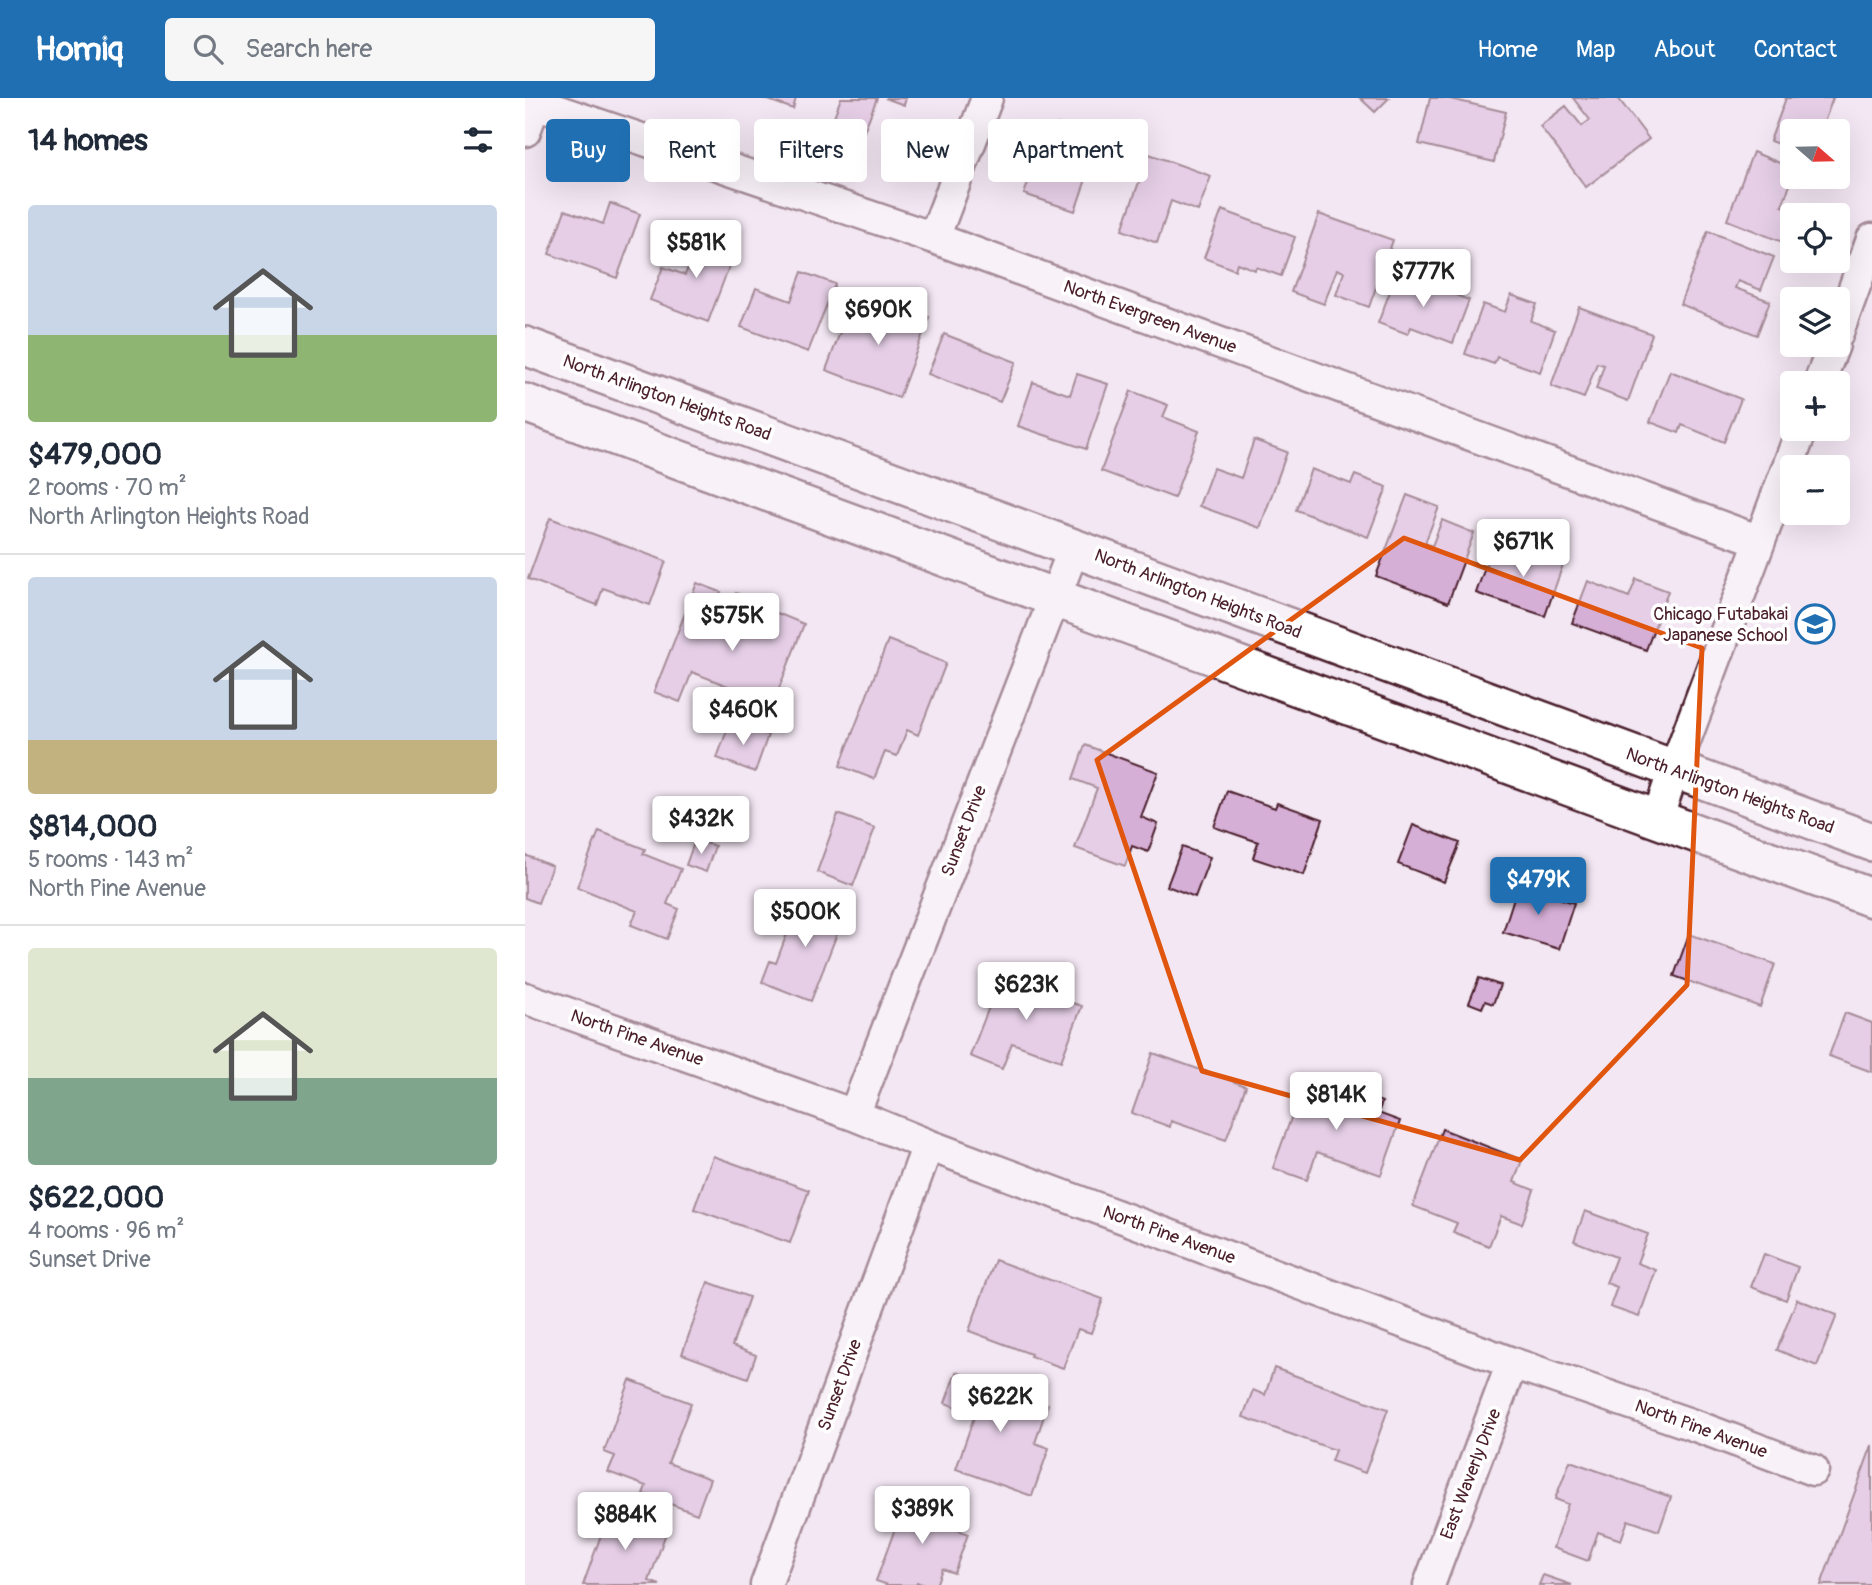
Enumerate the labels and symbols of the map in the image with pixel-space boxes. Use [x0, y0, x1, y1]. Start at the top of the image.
north arrow [1780, 119, 1850, 189]
pin: $581K [647, 220, 745, 280]
pin: $777K [1374, 250, 1472, 309]
street label: North Evergreen Avenue [1060, 275, 1240, 359]
pin: $690K [829, 288, 927, 347]
street label: North Arlington Heights Road [560, 350, 774, 446]
pin: $671K [1474, 519, 1572, 579]
street label: North Arlington Heights Road [1091, 544, 1305, 644]
pin: $575K [683, 594, 781, 653]
place label: Chicago Futabakai Japanese School [1653, 603, 1788, 647]
school or university icon: Chicago Futabakai Japanese School [1794, 603, 1836, 645]
pin: $460K [694, 688, 792, 747]
street label: North Arlington Heights Road [1623, 743, 1837, 839]
street label: Sunset Drive [936, 782, 992, 880]
pin: $432K [652, 796, 750, 856]
pin: $479K [1489, 858, 1587, 917]
pin: $500K [756, 890, 854, 949]
pin: $623K [977, 962, 1075, 1022]
street label: North Pine Avenue [567, 1004, 707, 1072]
pin: $814K [1287, 1072, 1385, 1132]
street label: North Pine Avenue [1100, 1200, 1238, 1270]
street label: Sunset Drive [813, 1336, 867, 1434]
pin: $622K [951, 1374, 1049, 1434]
street label: North Pine Avenue [1632, 1394, 1770, 1464]
street label: East Waverly Drive [1435, 1405, 1507, 1543]
pin: $389K [873, 1486, 971, 1546]
pin: $884K [576, 1492, 674, 1552]

